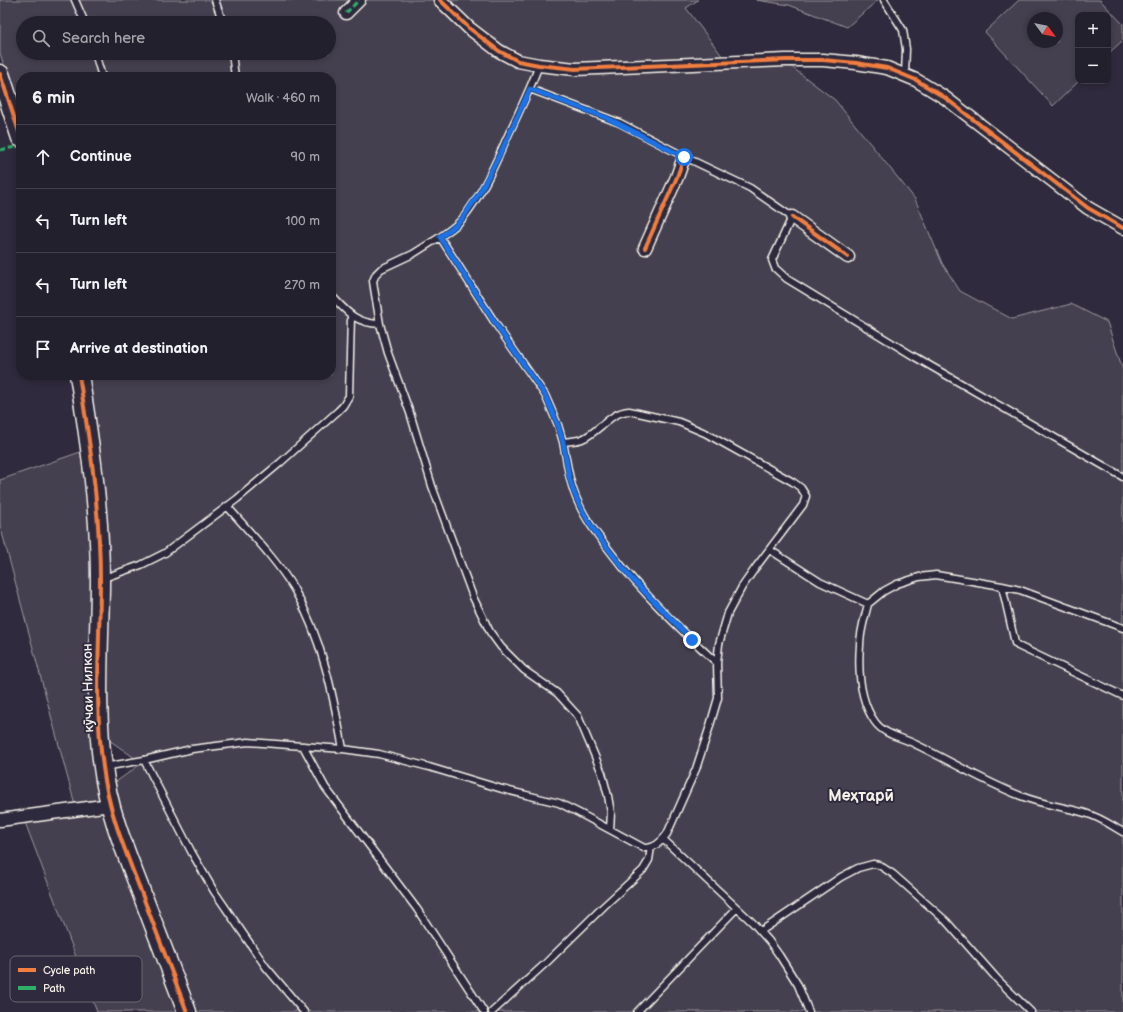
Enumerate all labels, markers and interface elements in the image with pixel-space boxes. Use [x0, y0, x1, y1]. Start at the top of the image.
north arrow [1027, 12, 1063, 48]
map controls [1075, 12, 1111, 84]
button: + [1075, 12, 1111, 48]
search box [16, 16, 336, 60]
icon: search [30, 27, 52, 49]
text: Search here [62, 29, 145, 48]
button: − [1075, 48, 1111, 84]
text: 6 min [32, 88, 75, 108]
text: Walk · 460 m [246, 90, 320, 106]
icon: ahead [32, 146, 54, 168]
text: Continue [70, 147, 132, 166]
route start [675, 148, 693, 166]
text: 90 m [291, 149, 320, 165]
icon: left [32, 210, 54, 232]
text: Turn left [70, 211, 127, 230]
text: 100 m [285, 213, 320, 229]
icon: left [32, 274, 54, 296]
text: Turn left [70, 275, 127, 294]
text: 270 m [284, 277, 320, 293]
icon: arrive [32, 338, 54, 360]
text: Arrive at destination [70, 339, 208, 358]
route end [683, 631, 701, 649]
street label: кӯчаи Нилкон [79, 643, 97, 733]
district label: Меҳтарӣ [828, 787, 894, 806]
legend [10, 956, 142, 1002]
text: Cycle path [43, 964, 95, 977]
text: Path [43, 982, 65, 995]

